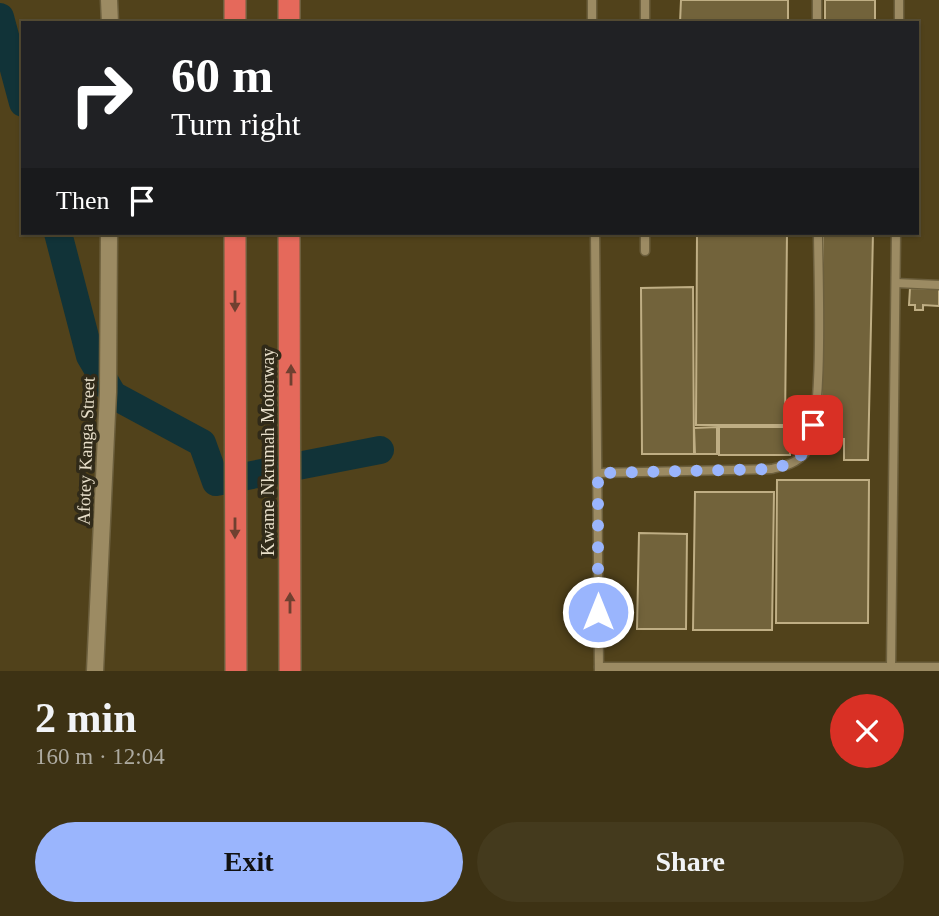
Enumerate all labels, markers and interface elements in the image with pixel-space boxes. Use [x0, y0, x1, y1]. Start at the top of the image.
text: 60 m [171, 48, 273, 103]
icon: right [56, 49, 147, 140]
text: Turn right [171, 106, 301, 142]
icon: arrive [123, 182, 161, 220]
text: Then [56, 186, 109, 215]
one-way arrow [229, 290, 241, 312]
street label: Kwame Nkrumah Motorway [258, 348, 278, 556]
one-way arrow [285, 364, 297, 386]
street label: Afotey Kanga Street [73, 377, 99, 525]
pin [783, 395, 843, 455]
icon: arrive [794, 406, 832, 444]
one-way arrow [229, 518, 241, 540]
position arrow [561, 575, 635, 649]
one-way arrow [284, 592, 296, 614]
button: close [830, 694, 904, 768]
text: 2 min [35, 695, 137, 741]
text: 160 m · 12:04 [35, 744, 165, 769]
button: Exit [35, 822, 463, 902]
button: Share [477, 822, 904, 902]

